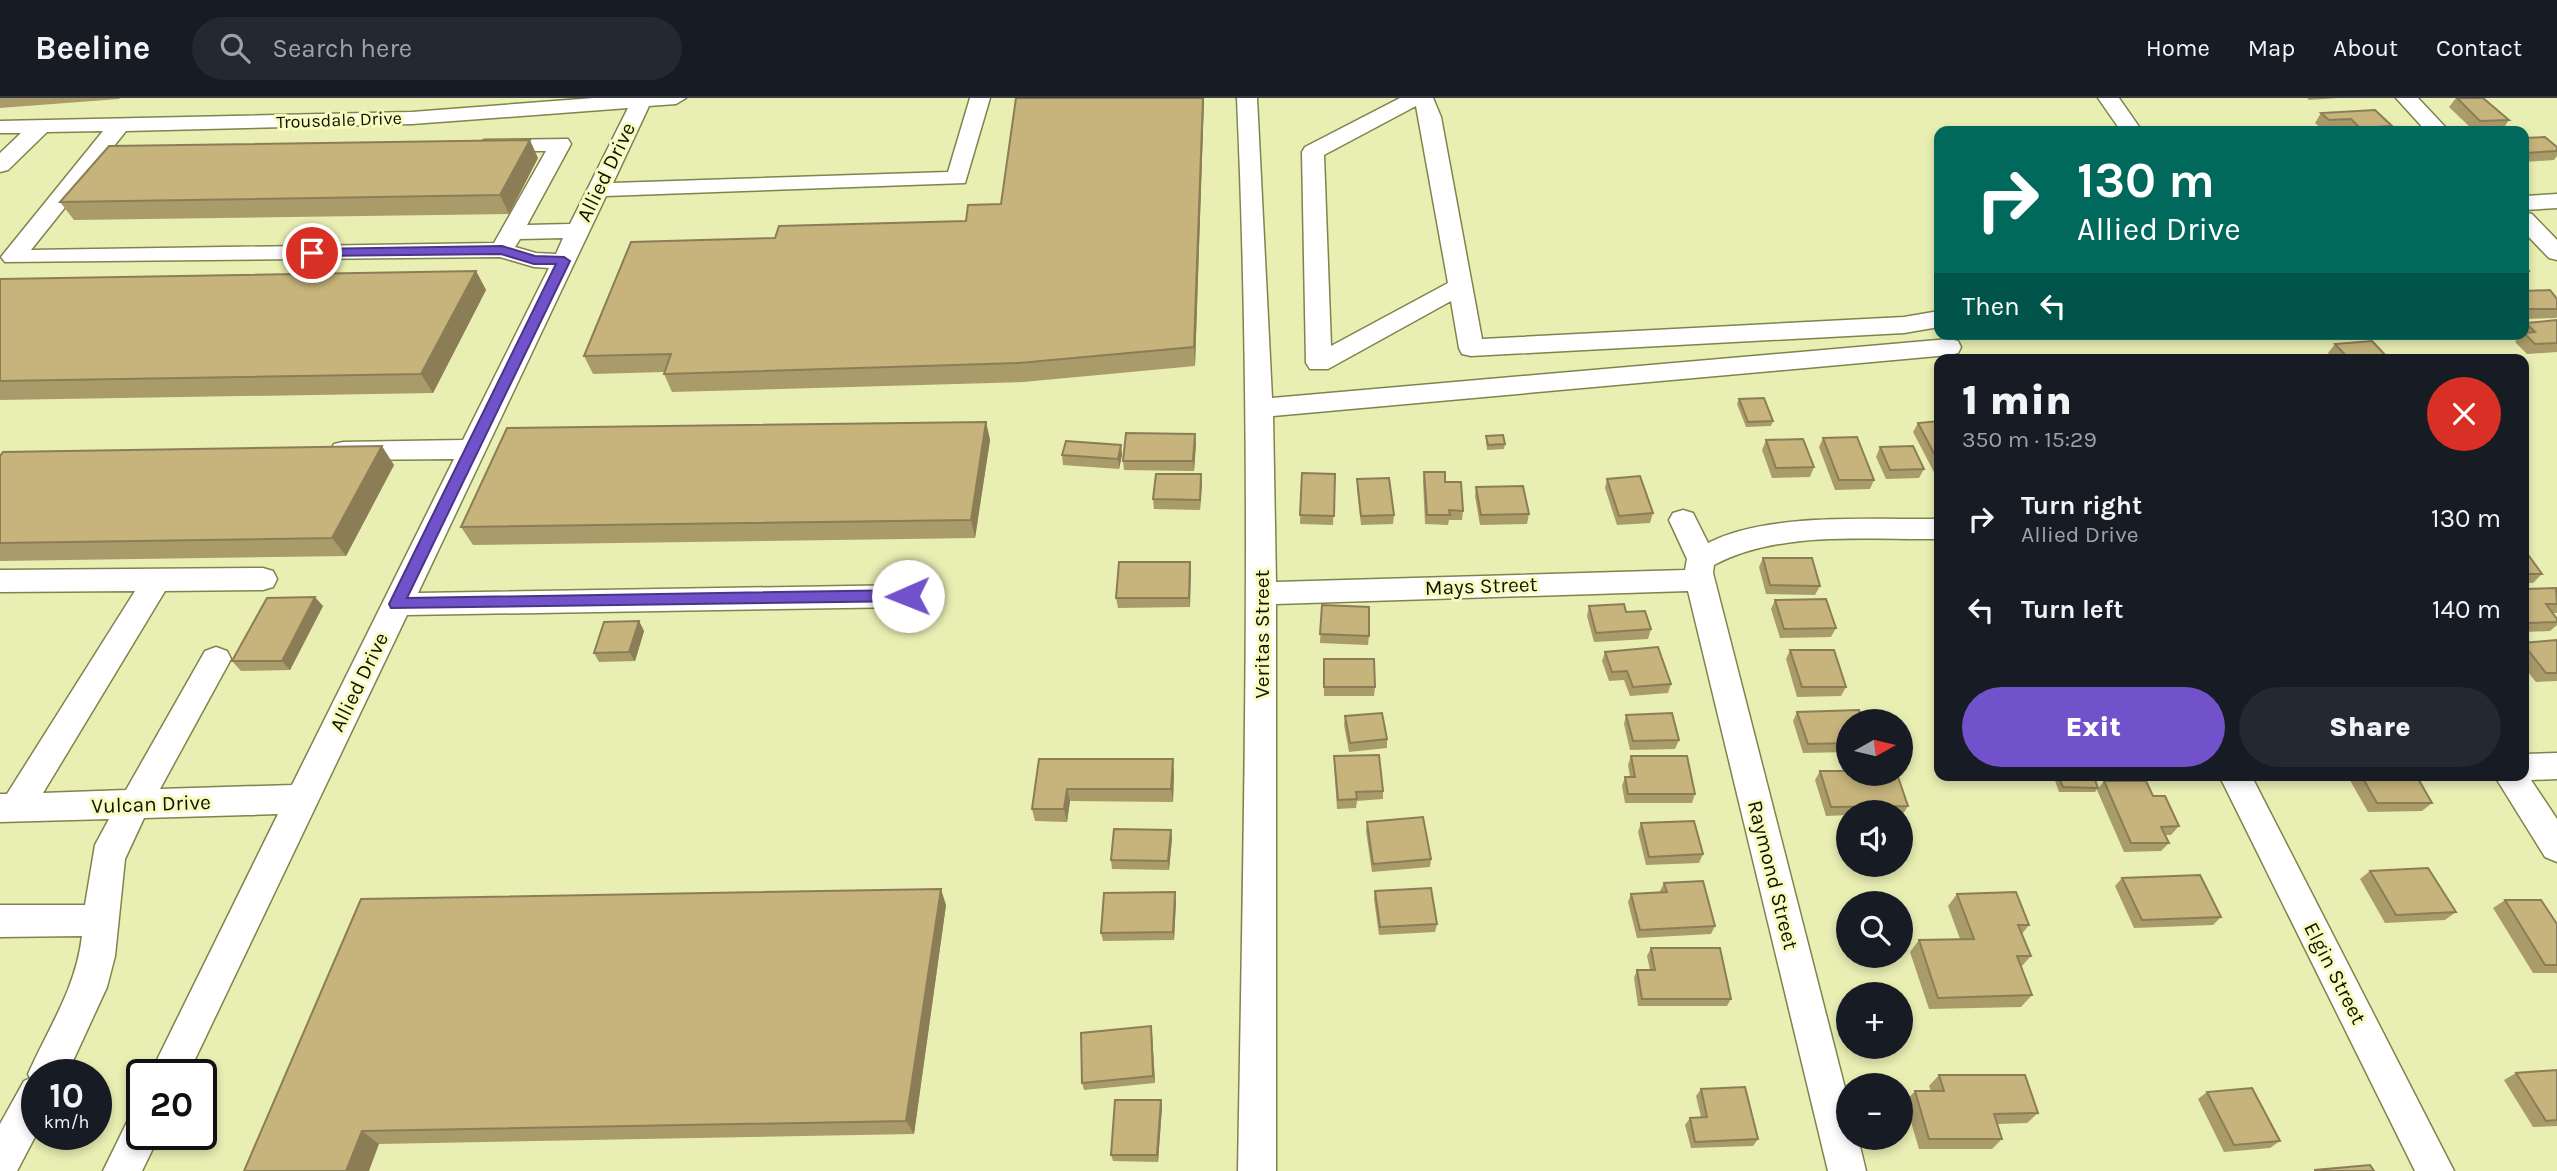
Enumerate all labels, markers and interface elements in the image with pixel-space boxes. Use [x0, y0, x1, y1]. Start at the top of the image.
search box [192, 17, 682, 80]
text: Beeline [35, 29, 150, 67]
icon: search [216, 29, 254, 67]
text: Search here [272, 33, 412, 64]
text: Home [2146, 34, 2210, 62]
text: Map [2248, 34, 2295, 62]
text: About [2333, 34, 2398, 62]
text: Contact [2436, 34, 2522, 62]
street label: Trousdale Drive [276, 107, 402, 133]
street label: Allied Drive [572, 118, 640, 226]
text: 130 m [2077, 152, 2215, 209]
icon: right [1962, 154, 2053, 245]
text: Allied Drive [2077, 211, 2241, 248]
pin [282, 223, 342, 283]
icon: arrive [293, 234, 331, 272]
icon: left [2034, 287, 2072, 325]
text: Then [1962, 291, 2020, 322]
text: 1 min [1962, 375, 2072, 425]
button: close [2427, 377, 2501, 451]
text: 350 m · 15:29 [1962, 426, 2097, 453]
text: Turn right [2021, 490, 2142, 521]
icon: right [1962, 500, 2000, 538]
text: 130 m [2431, 503, 2501, 534]
text: Allied Drive [2021, 521, 2139, 548]
position arrow [871, 559, 945, 633]
street label: Veritas Street [1250, 569, 1274, 698]
street label: Mays Street [1424, 572, 1538, 600]
icon: left [1962, 591, 2000, 629]
text: Turn left [2021, 594, 2123, 625]
text: 140 m [2432, 594, 2501, 625]
street label: Allied Drive [325, 628, 393, 736]
button: Exit [1962, 687, 2225, 767]
button: Share [2239, 687, 2501, 767]
north arrow [1836, 709, 1913, 786]
map controls [1836, 709, 1913, 1150]
street label: Vulcan Drive [91, 790, 211, 818]
street label: Raymond Street [1743, 798, 1803, 952]
button: sound [1836, 800, 1913, 877]
button: search [1836, 891, 1913, 968]
street label: Elgin Street [2299, 918, 2371, 1028]
button: + [1836, 982, 1913, 1059]
speed limit sign: 20 [126, 1059, 217, 1150]
button: − [1836, 1073, 1913, 1150]
text: 10 [49, 1075, 84, 1116]
text: km/h [44, 1111, 89, 1133]

